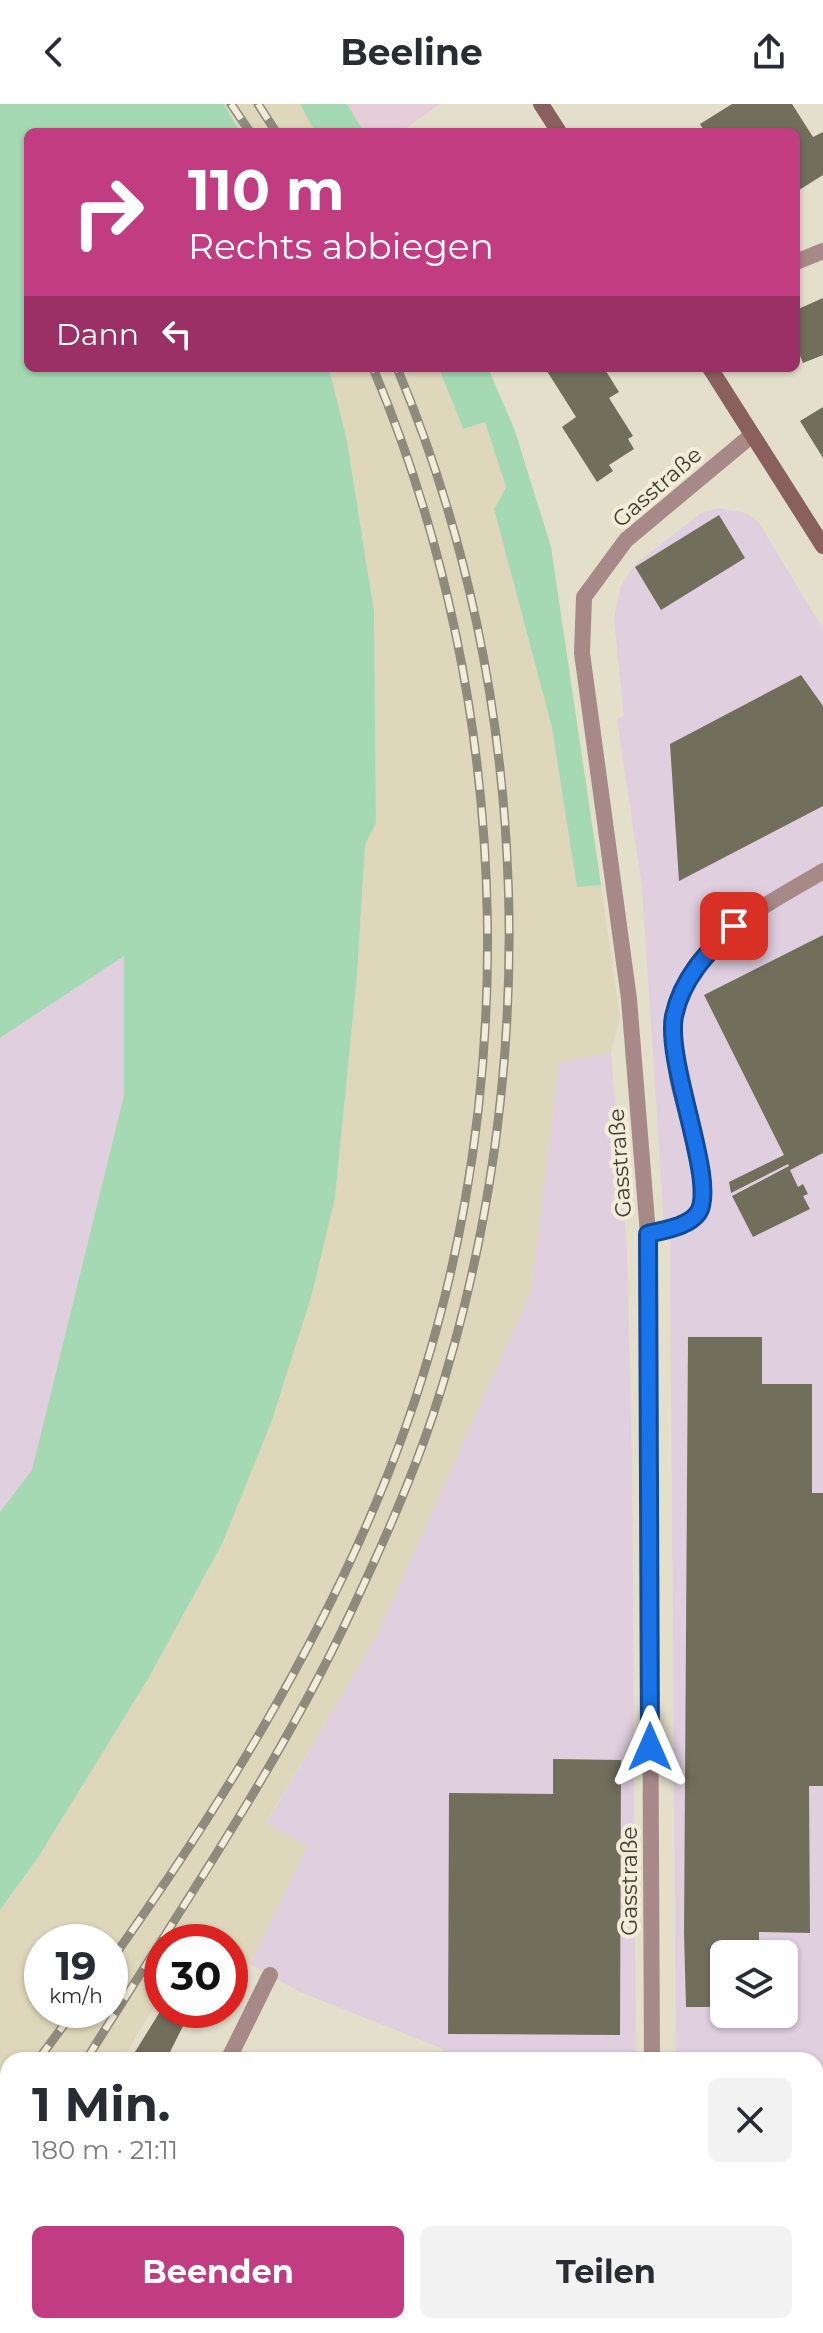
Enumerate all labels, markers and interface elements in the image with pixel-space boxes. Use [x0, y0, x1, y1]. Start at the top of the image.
icon: back [32, 30, 76, 74]
text: Beeline [340, 30, 483, 74]
icon: share [747, 30, 791, 74]
text: 110 m [188, 156, 345, 224]
icon: right [56, 160, 160, 264]
text: Rechts abbiegen [188, 224, 494, 268]
icon: left [155, 312, 199, 356]
text: Dann [56, 316, 139, 353]
street label: Gasstraße [607, 441, 707, 533]
pin [700, 892, 768, 960]
icon: arrive [712, 904, 756, 948]
street label: Gasstraße [603, 1108, 637, 1218]
position arrow [608, 1705, 692, 1789]
street label: Gasstraße [616, 1826, 643, 1936]
speed limit sign: 30 [144, 1924, 248, 2028]
map controls [710, 1940, 798, 2028]
button: layers [710, 1940, 798, 2028]
text: 19 [55, 1941, 97, 1990]
text: km/h [49, 1984, 103, 2008]
text: 1 Min. [32, 2075, 170, 2133]
button: close [708, 2078, 792, 2162]
text: 180 m · 21:11 [32, 2134, 178, 2166]
button: Beenden [32, 2226, 404, 2318]
button: Teilen [420, 2226, 792, 2318]

